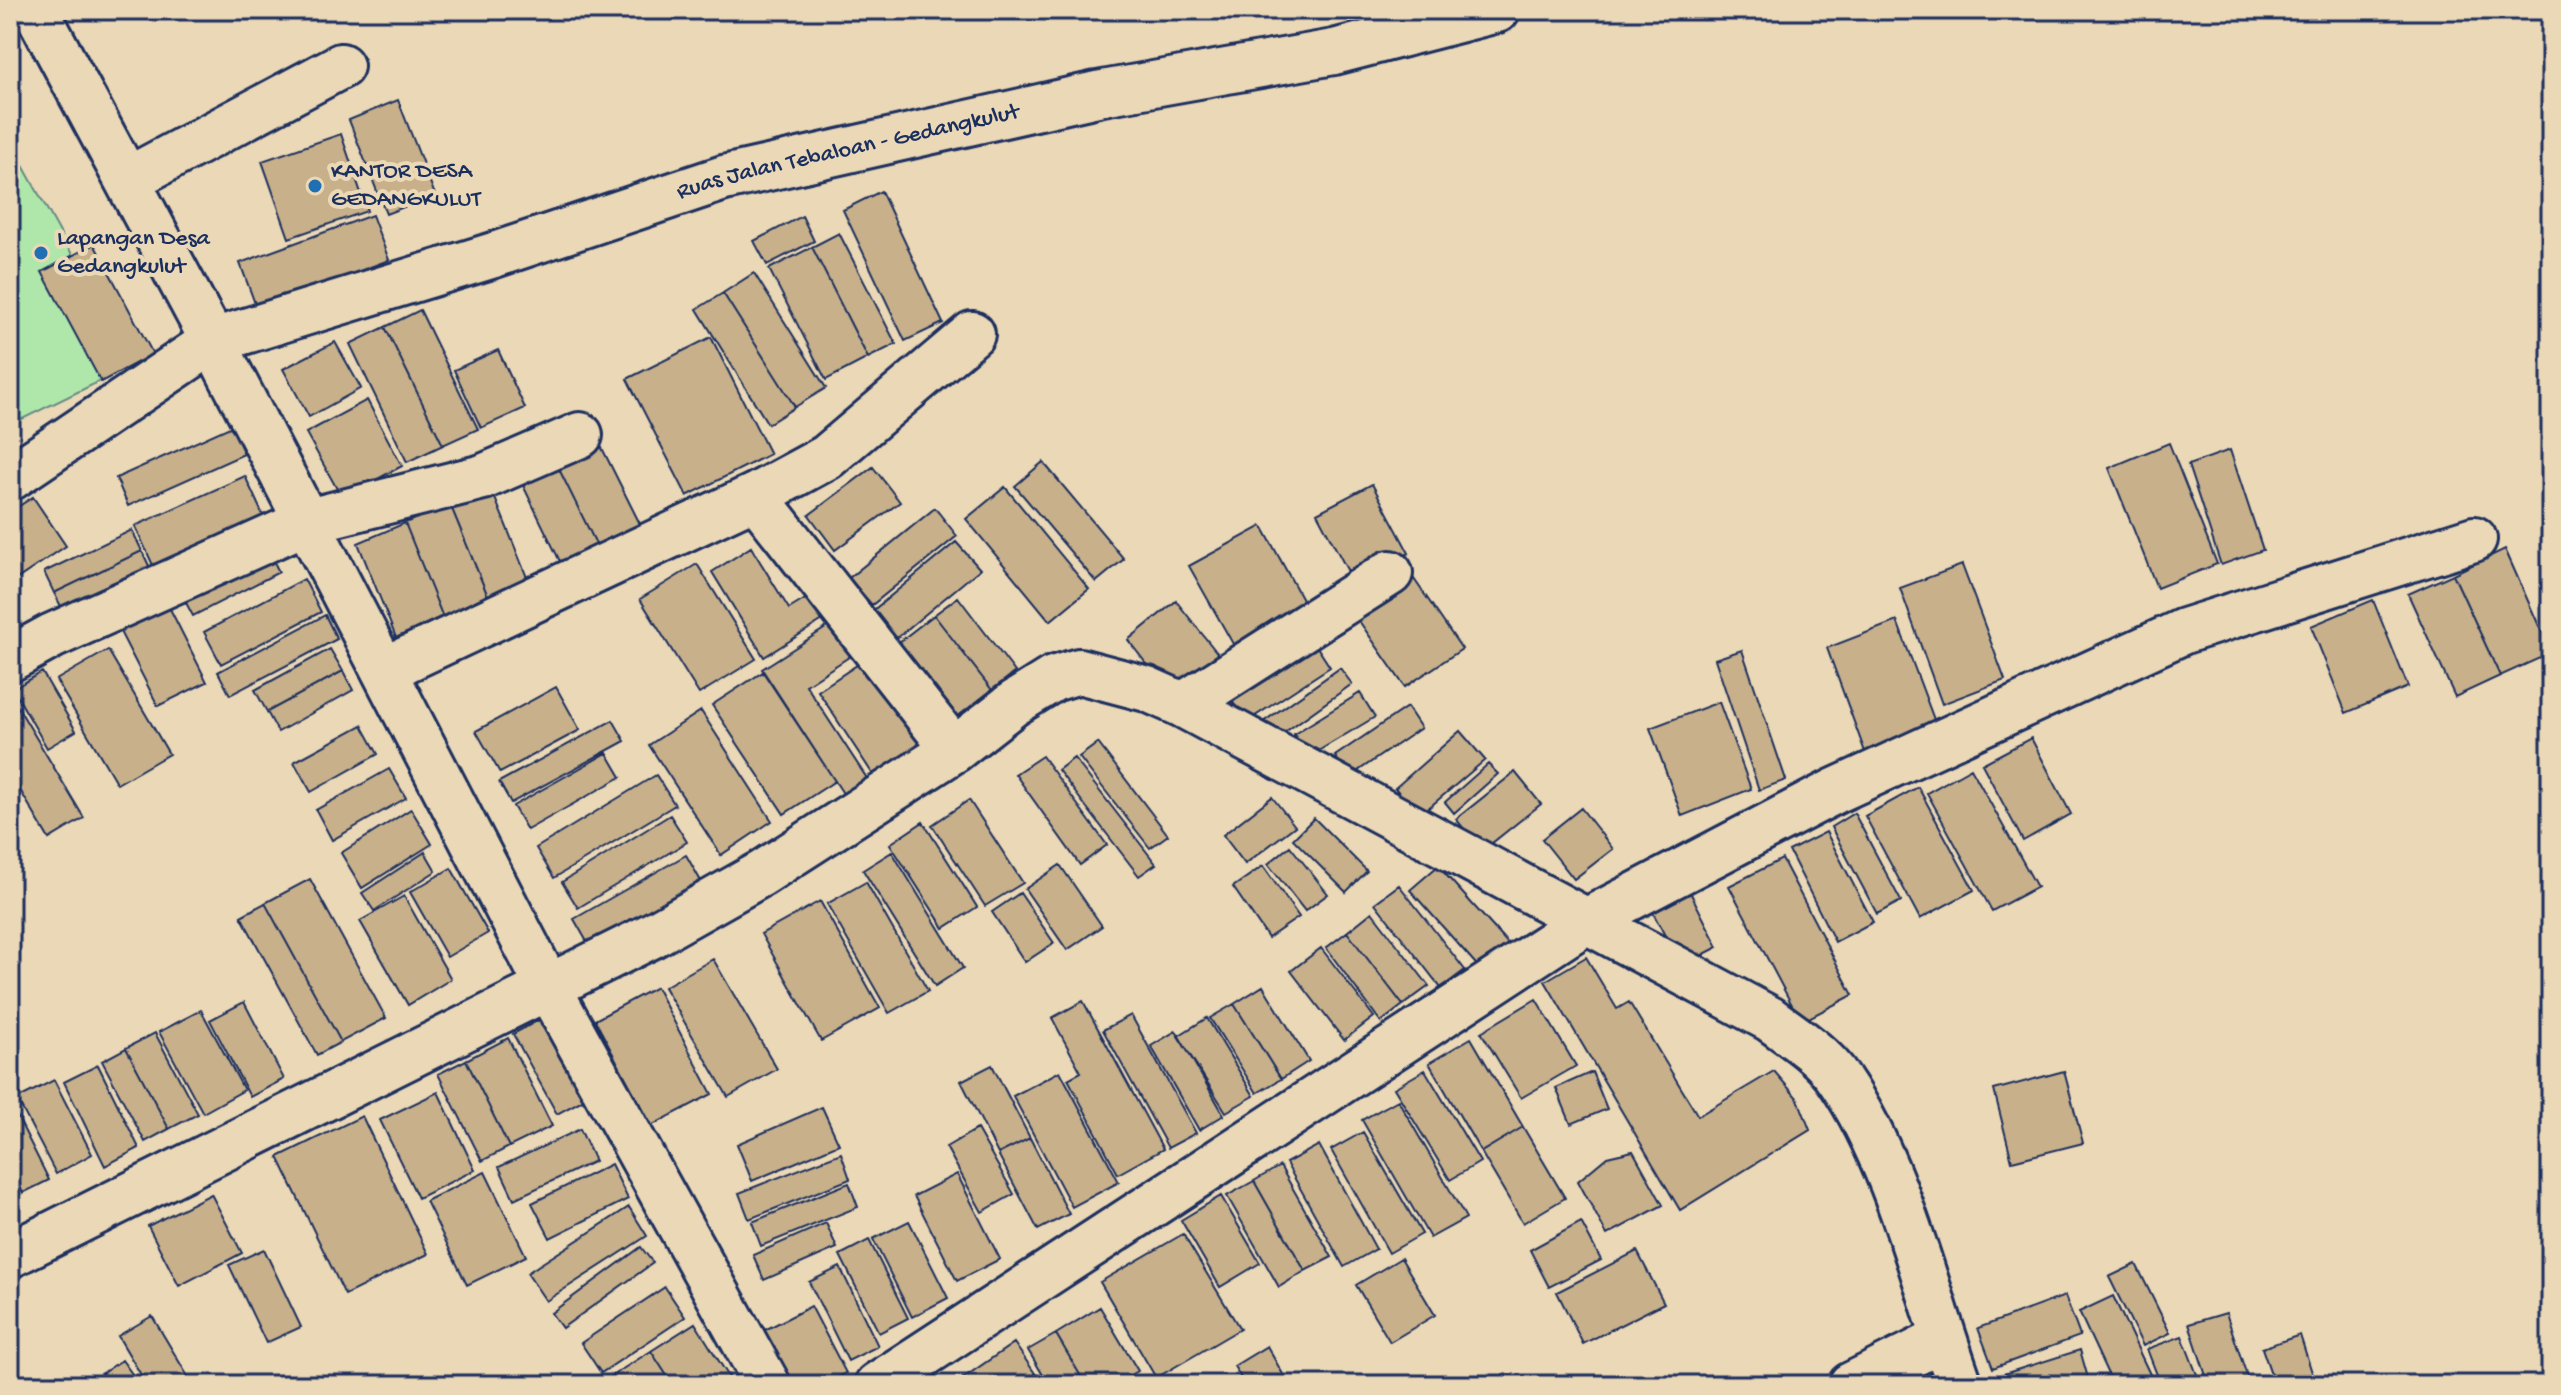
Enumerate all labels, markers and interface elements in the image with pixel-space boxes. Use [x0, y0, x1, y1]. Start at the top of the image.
street label: Ruas Jalan Tebaloan - Gedangkulut [673, 97, 1024, 207]
place label: KANTOR DESA GEDANGKULUT [331, 158, 482, 215]
marker: KANTOR DESA GEDANGKULUT [306, 177, 324, 195]
place label: Lapangan Desa Gedangkulut [57, 225, 211, 282]
marker: Lapangan Desa Gedangkulut [32, 244, 50, 262]

